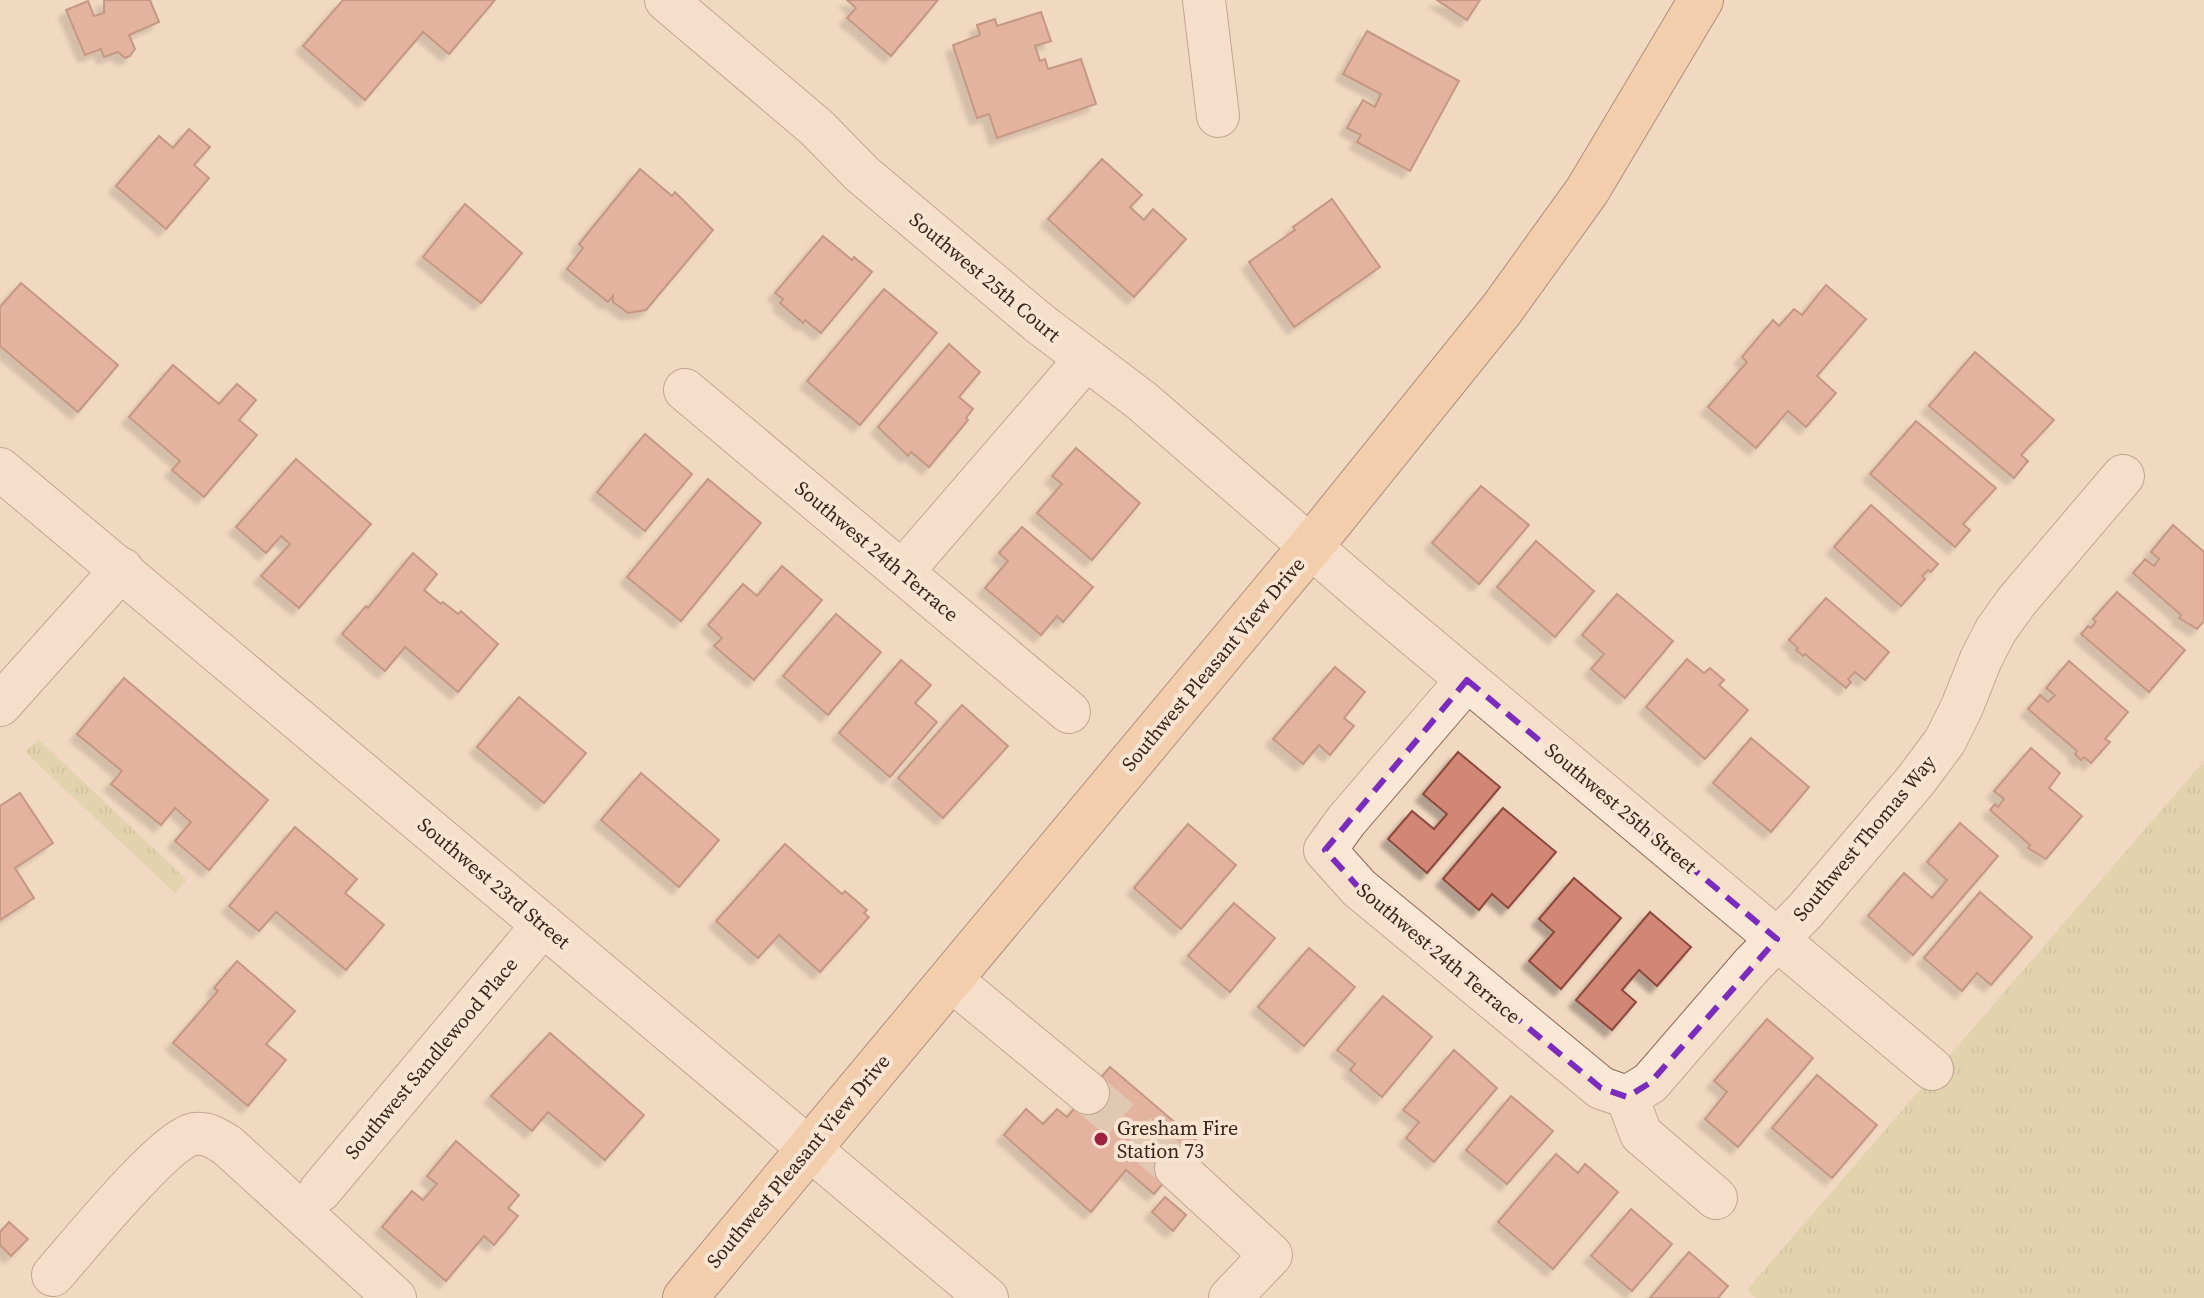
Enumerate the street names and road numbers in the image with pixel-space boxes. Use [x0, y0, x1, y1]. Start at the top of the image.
street label: Southwest 25th Court [904, 205, 1067, 349]
street label: Southwest 24th Terrace [789, 474, 965, 628]
street label: Southwest Pleasant View Drive [1115, 551, 1311, 777]
street label: Southwest 25th Street [1539, 736, 1703, 880]
street label: Southwest Thomas Way [1786, 748, 1942, 927]
street label: Southwest 23rd Street [412, 811, 577, 956]
street label: Southwest 24th Terrace [1351, 876, 1527, 1030]
street label: Southwest Sandlewood Place [338, 951, 524, 1165]
street label: Southwest Pleasant View Drive [700, 1048, 896, 1274]

